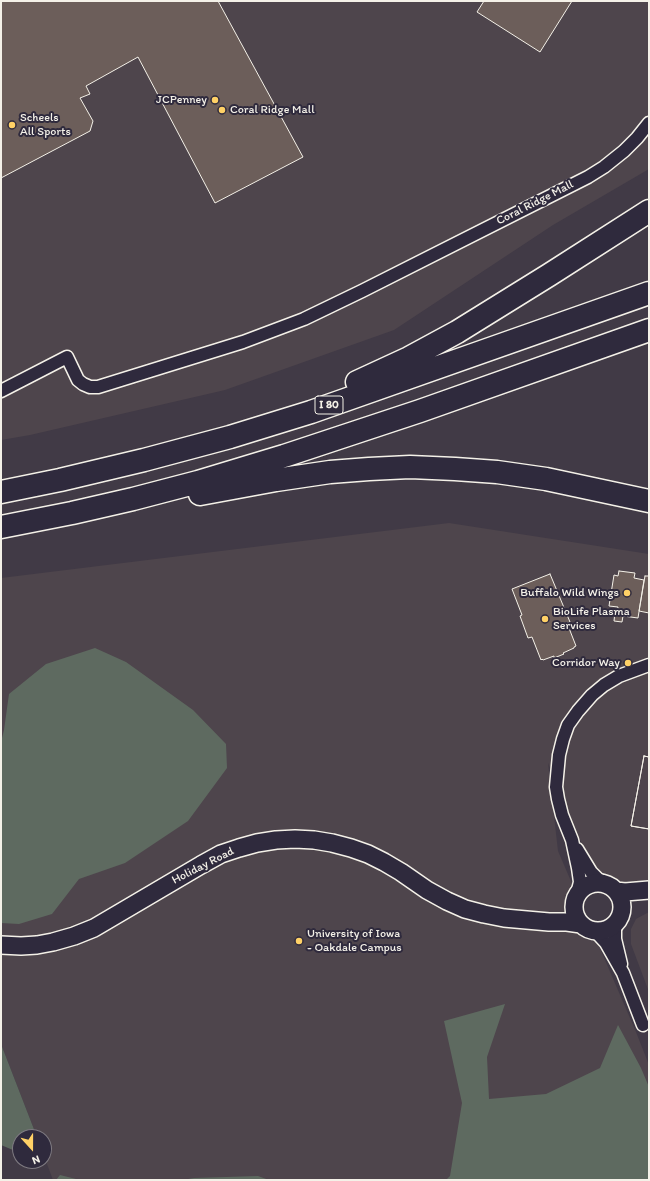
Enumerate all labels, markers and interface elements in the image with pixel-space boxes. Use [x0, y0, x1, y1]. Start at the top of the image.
place label: JCPenney [156, 93, 207, 107]
marker: JCPenney [210, 95, 220, 105]
place label: Coral Ridge Mall [230, 103, 315, 117]
marker: Coral Ridge Mall [217, 105, 227, 115]
place label: Scheels All Sports [20, 111, 71, 139]
marker: Scheels All Sports [7, 120, 17, 130]
street label: Coral Ridge Mall [494, 177, 576, 229]
road number: I 80 [315, 396, 343, 414]
place label: Buffalo Wild Wings [520, 586, 619, 600]
marker: Buffalo Wild Wings [622, 588, 632, 598]
place label: BioLife Plasma Services [553, 605, 630, 633]
marker: BioLife Plasma Services [540, 614, 550, 624]
place label: Corridor Way [552, 656, 620, 670]
marker: Corridor Way [623, 658, 633, 668]
street label: Holiday Road [170, 844, 236, 888]
place label: University of Iowa - Oakdale Campus [307, 927, 402, 955]
marker: University of Iowa - Oakdale Campus [294, 936, 304, 946]
north arrow [12, 1129, 52, 1169]
text: N [30, 1152, 42, 1167]

